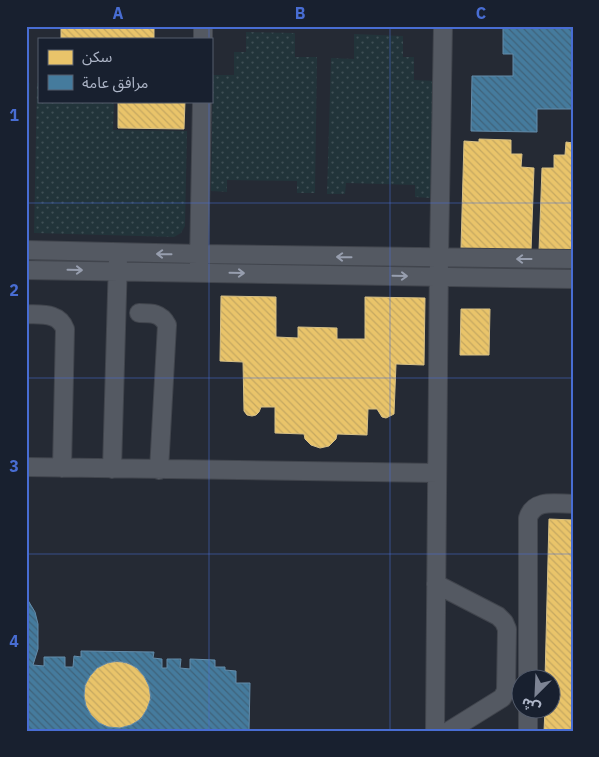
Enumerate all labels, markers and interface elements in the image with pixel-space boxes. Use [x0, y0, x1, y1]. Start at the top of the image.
text: A [113, 3, 124, 23]
text: B [295, 3, 306, 23]
text: C [476, 3, 486, 23]
legend [38, 38, 212, 102]
text: سكن [82, 47, 113, 66]
text: مرافق عامة [82, 73, 148, 93]
text: 1 [9, 105, 19, 125]
one-way arrow [156, 249, 172, 258]
one-way arrow [336, 252, 352, 261]
one-way arrow [516, 254, 532, 263]
one-way arrow [66, 265, 83, 275]
one-way arrow [229, 268, 245, 278]
one-way arrow [392, 271, 408, 281]
text: 2 [9, 280, 19, 300]
text: 3 [9, 456, 19, 476]
text: 4 [9, 631, 19, 651]
north arrow [512, 670, 562, 720]
text: ش [518, 694, 543, 718]

